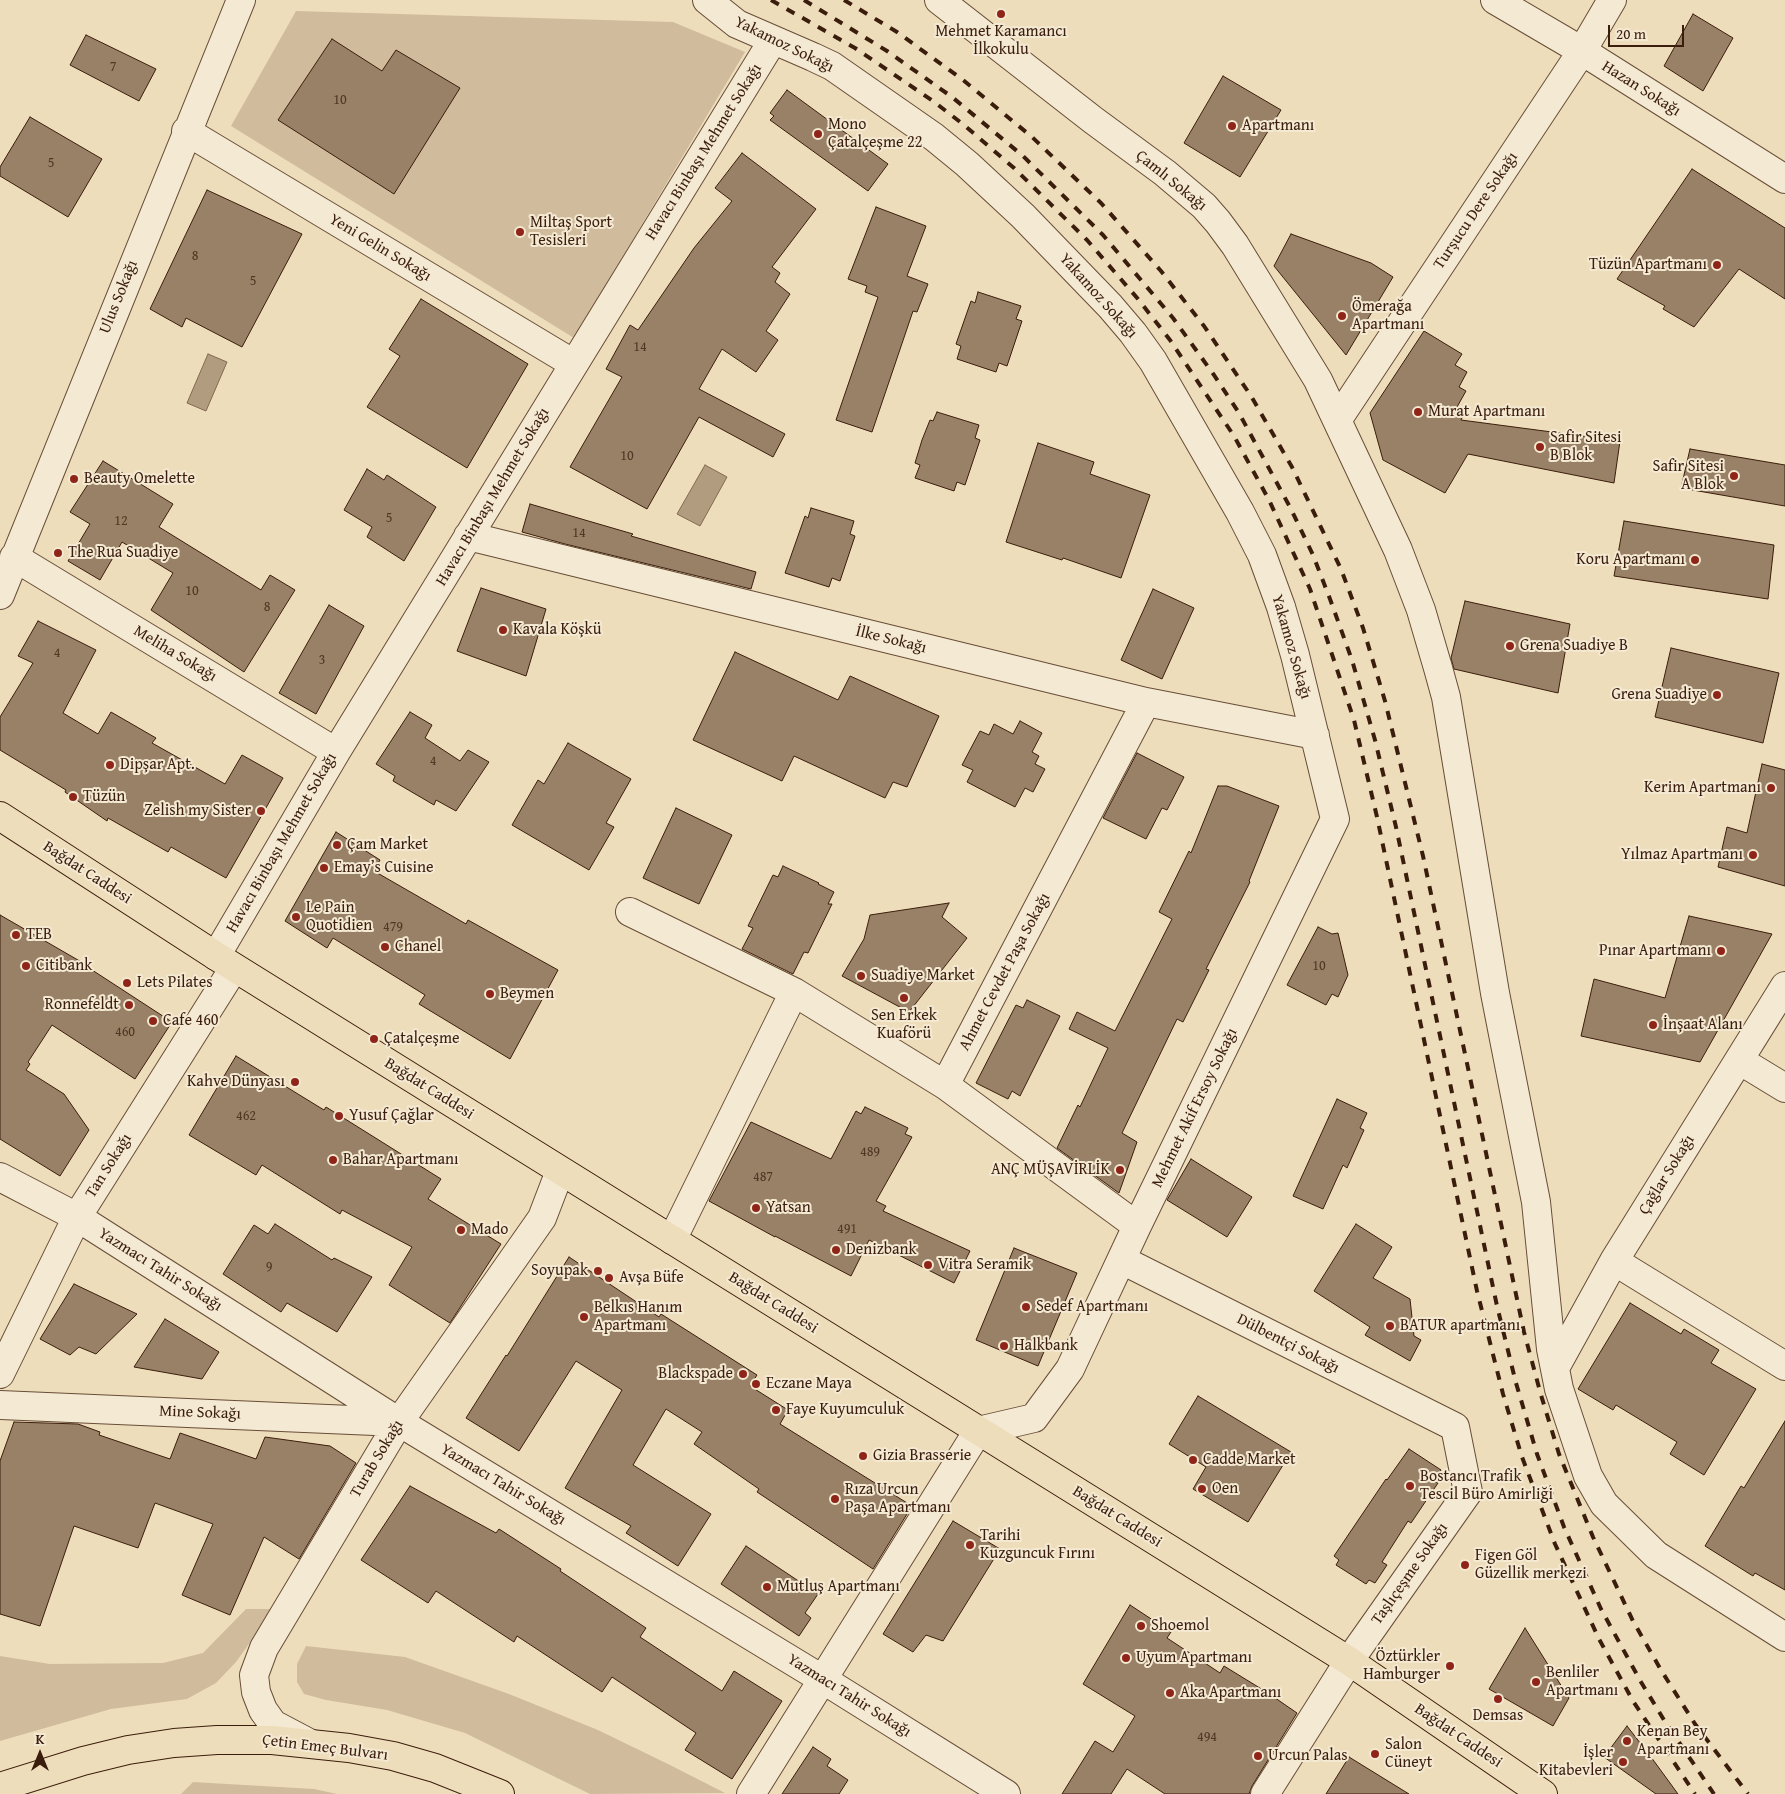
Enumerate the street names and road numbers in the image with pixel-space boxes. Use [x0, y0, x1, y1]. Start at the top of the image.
street label: Yakamoz Sokağı [731, 13, 837, 77]
street label: Hazan Sokağı [1598, 57, 1684, 121]
street label: Havacı Binbaşı Mehmet Sokağı [642, 60, 766, 244]
street label: Çamlı Sokağı [1132, 146, 1210, 216]
street label: Turşucu Dere Sokağı [1430, 149, 1522, 273]
street label: Yeni Gelin Sokağı [325, 210, 435, 286]
street label: Yakamoz Sokağı [1055, 250, 1141, 342]
street label: Ulus Sokağı [96, 257, 142, 337]
street label: Havacı Binbaşı Mehmet Sokağı [432, 404, 554, 590]
street label: Yakamoz Sokağı [1267, 593, 1315, 701]
street label: Meliha Sokağı [130, 622, 220, 686]
street label: İlke Sokağı [854, 622, 928, 658]
street label: Havacı Binbaşı Mehmet Sokağı [223, 750, 341, 936]
street label: Bağdat Caddesi [39, 837, 135, 909]
street label: Ahmet Cevdet Paşa Sokağı [955, 890, 1055, 1054]
street label: Mehmet Akif Ersoy Sokağı [1148, 1025, 1242, 1191]
street label: Bağdat Caddesi [381, 1054, 477, 1124]
street label: Tan Sokağı [82, 1130, 136, 1202]
street label: Çağlar Sokağı [1635, 1132, 1699, 1218]
street label: Yazmacı Tahir Sokağı [94, 1224, 226, 1316]
street label: Bağdat Caddesi [725, 1268, 821, 1338]
street label: Dülbentçi Sokağı [1234, 1310, 1342, 1378]
street label: Mine Sokağı [159, 1402, 241, 1424]
street label: Turab Sokağı [346, 1417, 408, 1501]
street label: Yazmacı Tahir Sokağı [437, 1440, 569, 1530]
street label: Bağdat Caddesi [1069, 1482, 1165, 1552]
street label: Taşlıçeşme Sokağı [1368, 1519, 1452, 1629]
street label: Yazmacı Tahir Sokağı [783, 1650, 915, 1742]
street label: Bağdat Caddesi [1411, 1700, 1505, 1772]
street label: Çetin Emeç Bulvarı [261, 1731, 389, 1765]

